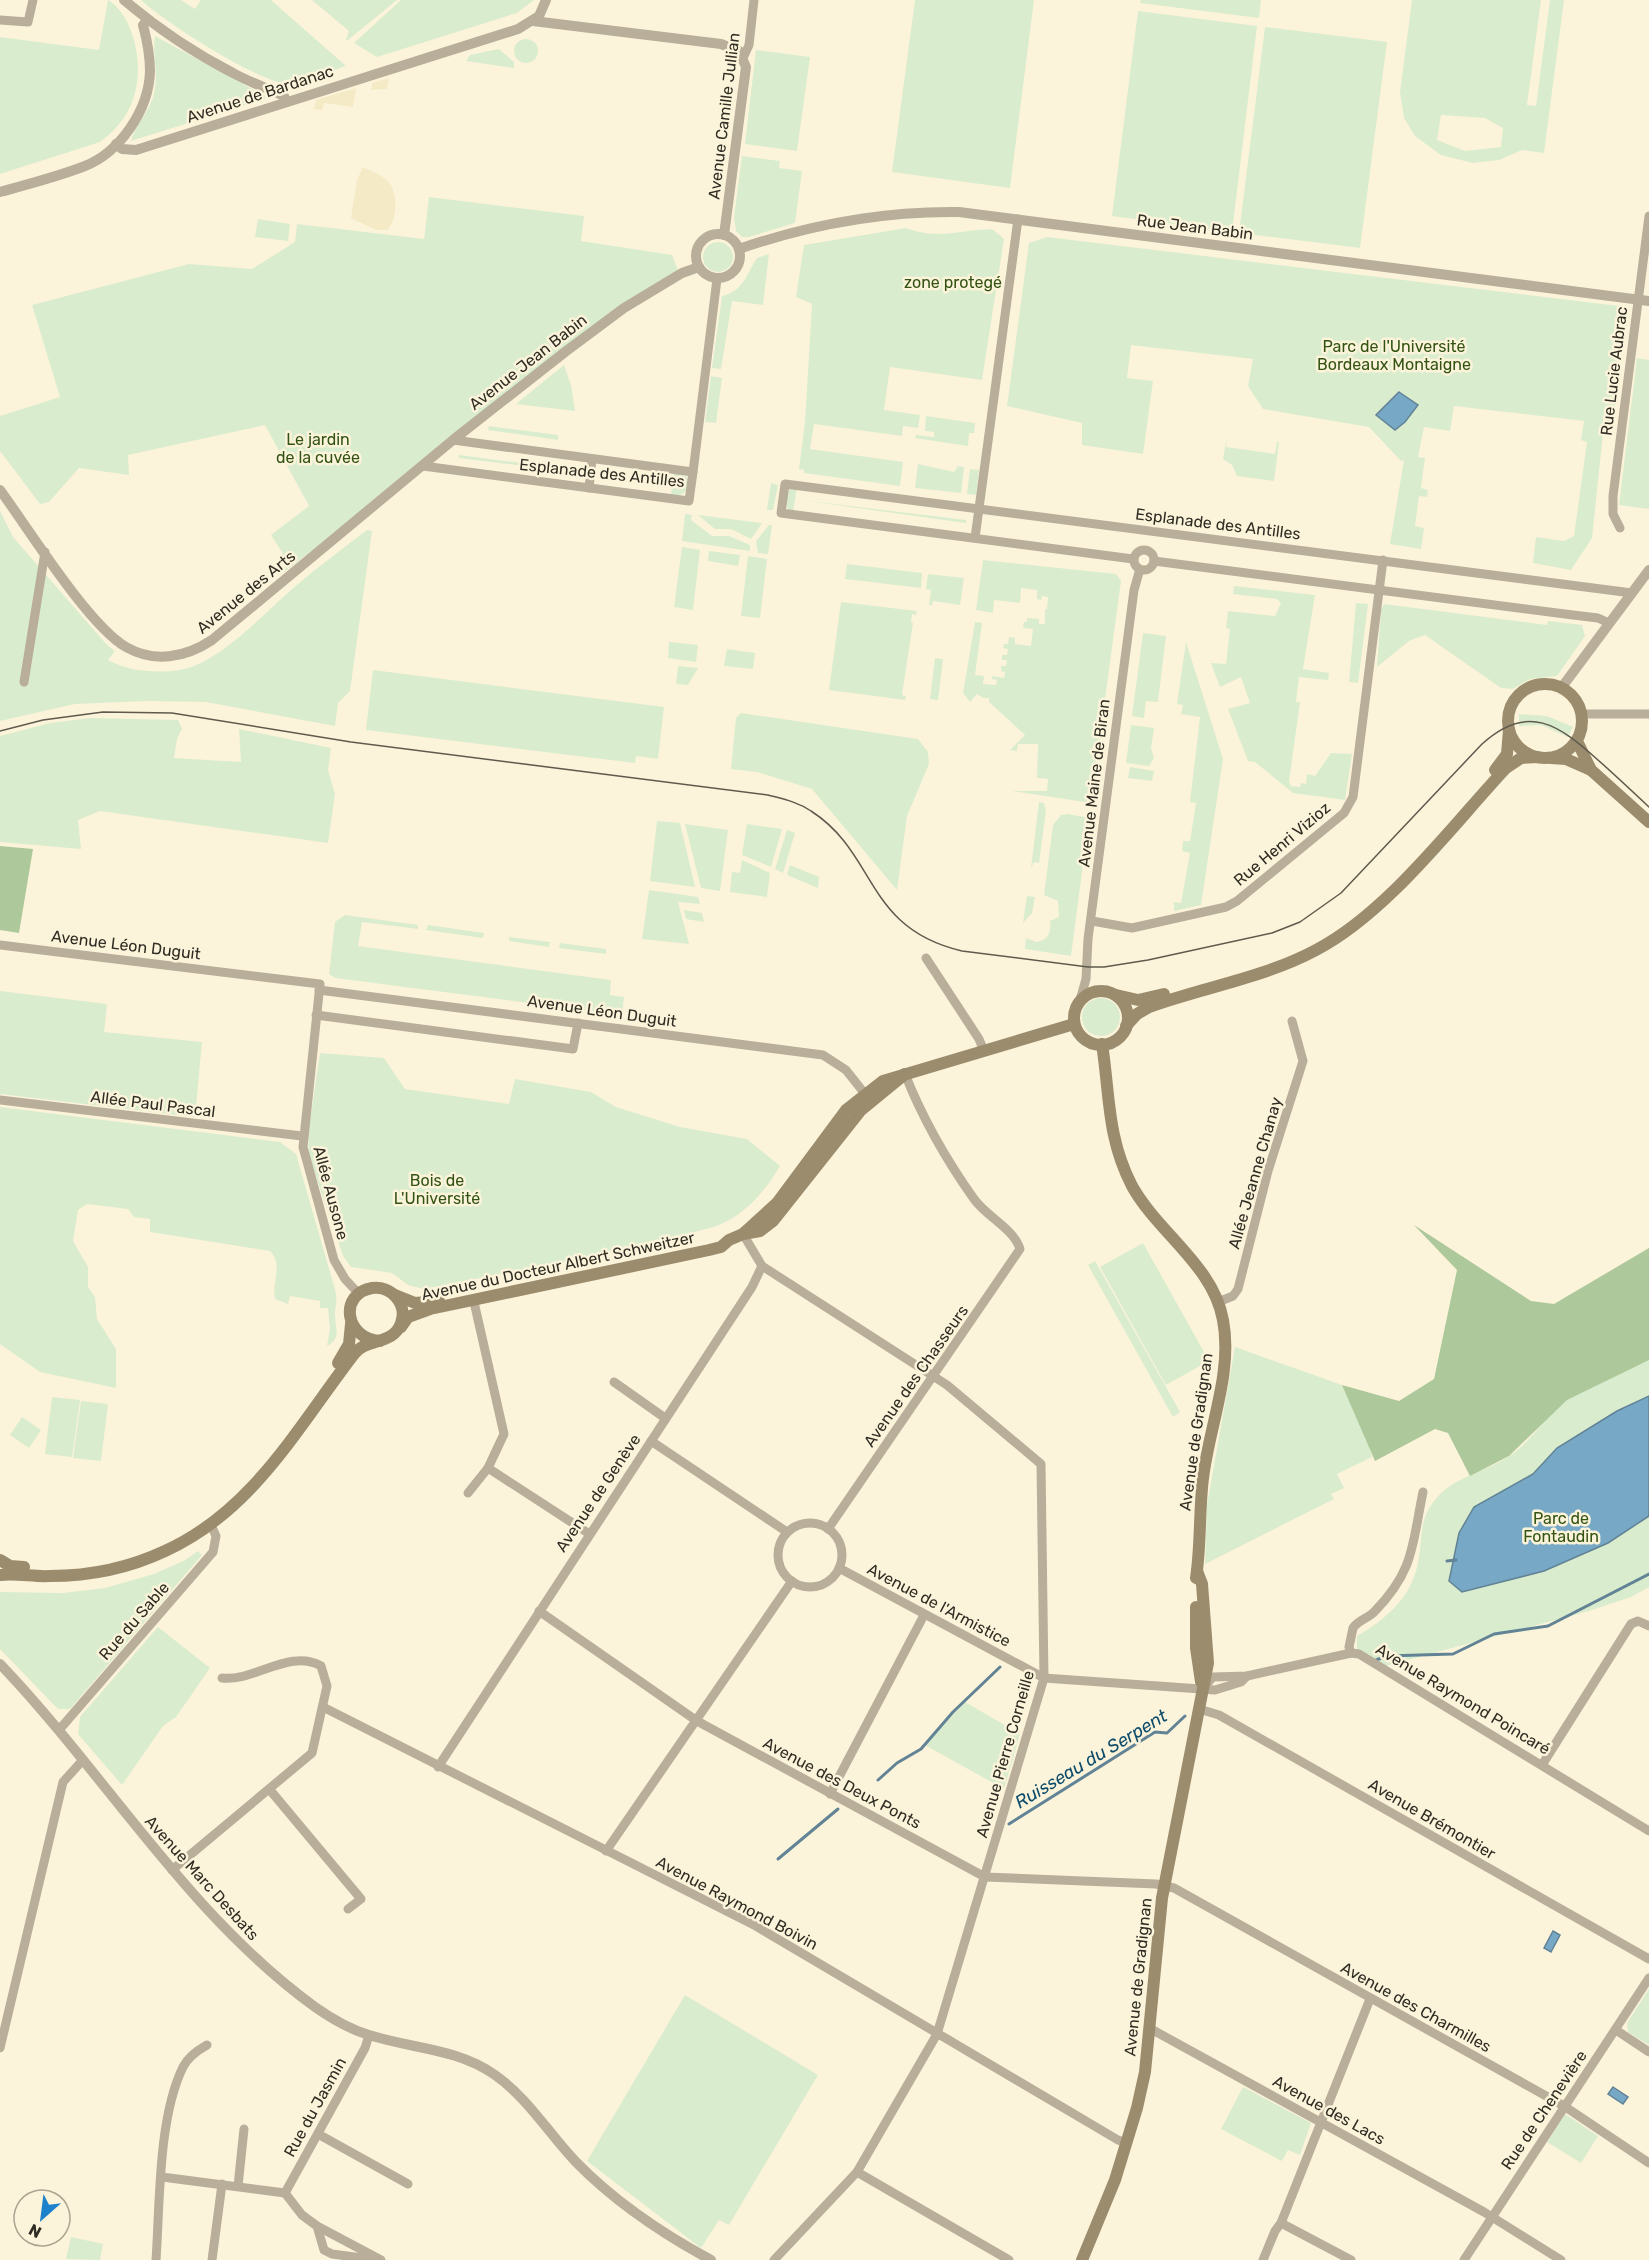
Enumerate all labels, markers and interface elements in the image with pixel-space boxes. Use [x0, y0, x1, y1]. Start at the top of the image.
street label: Avenue Camille Jullian [704, 31, 744, 201]
street label: Avenue de Bardanac [184, 61, 336, 127]
street label: Rue Jean Babin [1136, 210, 1254, 244]
park label: zone protegé [904, 273, 1002, 292]
street label: Rue Lucie Aubrac [1597, 305, 1631, 437]
street label: Avenue Jean Babin [465, 310, 591, 414]
park label: Parc de l'Université Bordeaux Montaigne [1317, 337, 1471, 374]
park label: Le jardin de la cuvée [276, 430, 360, 467]
street label: Esplanade des Antilles [518, 455, 686, 491]
street label: Esplanade des Antilles [1134, 504, 1302, 544]
street label: Avenue des Arts [193, 546, 299, 638]
street label: Avenue Maine de Biran [1074, 698, 1114, 868]
street label: Rue Henri Vizioz [1230, 798, 1334, 890]
street label: Avenue Léon Duguit [50, 926, 202, 964]
street label: Avenue Léon Duguit [526, 991, 678, 1031]
street label: Allée Paul Pascal [90, 1087, 216, 1121]
street label: Allée Jeanne Chanay [1224, 1095, 1286, 1251]
street label: Allée Ausone [309, 1144, 353, 1242]
park label: Bois de L'Université [394, 1171, 480, 1208]
street label: Avenue du Docteur Albert Schweitzer [420, 1228, 696, 1304]
street label: Avenue des Chasseurs [860, 1301, 972, 1451]
street label: Avenue de Gradignan [1176, 1352, 1216, 1512]
street label: Avenue de Genève [552, 1430, 645, 1556]
park label: Parc de Fontaudin [1523, 1509, 1599, 1546]
street label: Avenue de l'Armistice [864, 1559, 1014, 1651]
street label: Rue du Sable [95, 1578, 173, 1664]
street label: Avenue Raymond Poincaré [1372, 1639, 1554, 1759]
street label: Avenue Pierre Corneille [972, 1668, 1038, 1840]
water label: Ruisseau du Serpent [1011, 1704, 1172, 1813]
street label: Avenue des Deux Ponts [760, 1733, 924, 1833]
street label: Avenue Brémontier [1365, 1775, 1499, 1863]
street label: Avenue Marc Desbats [141, 1812, 263, 1944]
street label: Avenue Raymond Boivin [653, 1852, 821, 1954]
street label: Avenue de Gradignan [1120, 1897, 1156, 2057]
street label: Avenue des Charmilles [1338, 1958, 1494, 2056]
street label: Rue de Chenevière [1497, 2047, 1591, 2173]
street label: Rue du Jasmin [280, 2054, 350, 2160]
street label: Avenue des Lacs [1270, 2071, 1388, 2149]
north arrow [12, 2188, 72, 2248]
text: N [26, 2220, 45, 2242]

